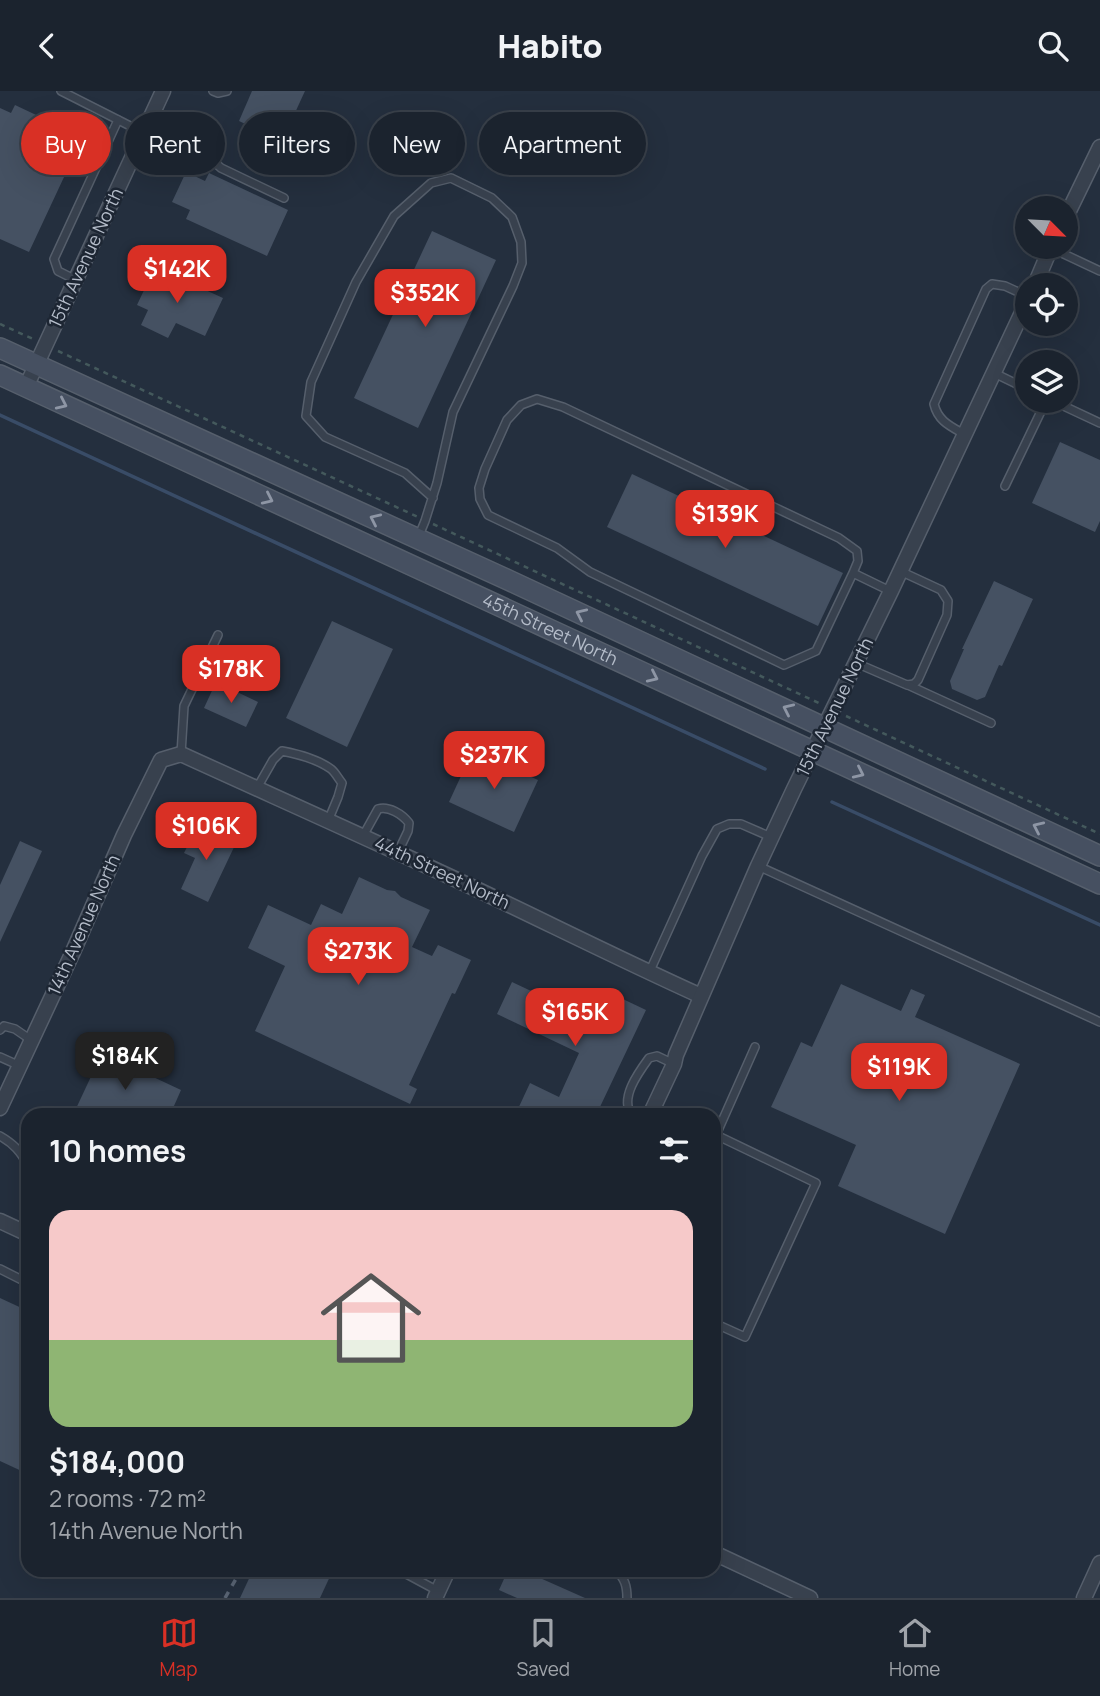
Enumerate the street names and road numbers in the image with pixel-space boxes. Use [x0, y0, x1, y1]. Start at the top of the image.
street label: 15th Avenue North [42, 184, 128, 331]
street label: 45th Street North [479, 587, 622, 670]
street label: 15th Avenue North [790, 633, 878, 780]
street label: 44th Street North [371, 830, 514, 914]
street label: 14th Avenue North [41, 850, 125, 999]

